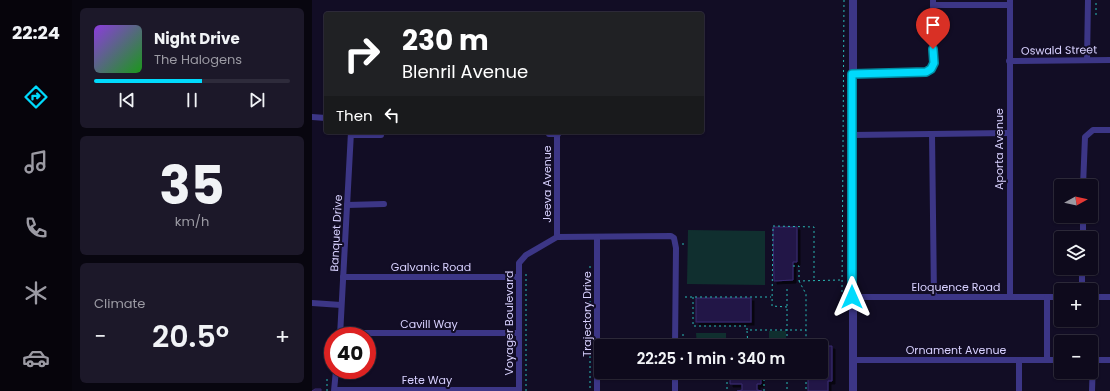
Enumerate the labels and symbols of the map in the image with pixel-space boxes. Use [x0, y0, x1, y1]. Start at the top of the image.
pin [916, 8, 950, 49]
street label: Oswald Street [1021, 41, 1097, 59]
street label: Aporta Avenue [991, 108, 1007, 190]
street label: Jeeva Avenue [539, 145, 555, 223]
north arrow [1054, 179, 1098, 223]
street label: Banquet Drive [326, 194, 346, 272]
street label: Galvanic Road [391, 259, 471, 275]
street label: Voyager Boulevard [501, 271, 517, 375]
street label: Trajectory Drive [579, 271, 595, 357]
position arrow [831, 276, 873, 318]
street label: Eloquence Road [912, 279, 1000, 295]
street label: Cavill Way [400, 316, 459, 332]
speed limit sign: 40 [324, 327, 376, 379]
street label: Ornament Avenue [906, 342, 1007, 358]
street label: Fete Way [402, 372, 453, 388]

